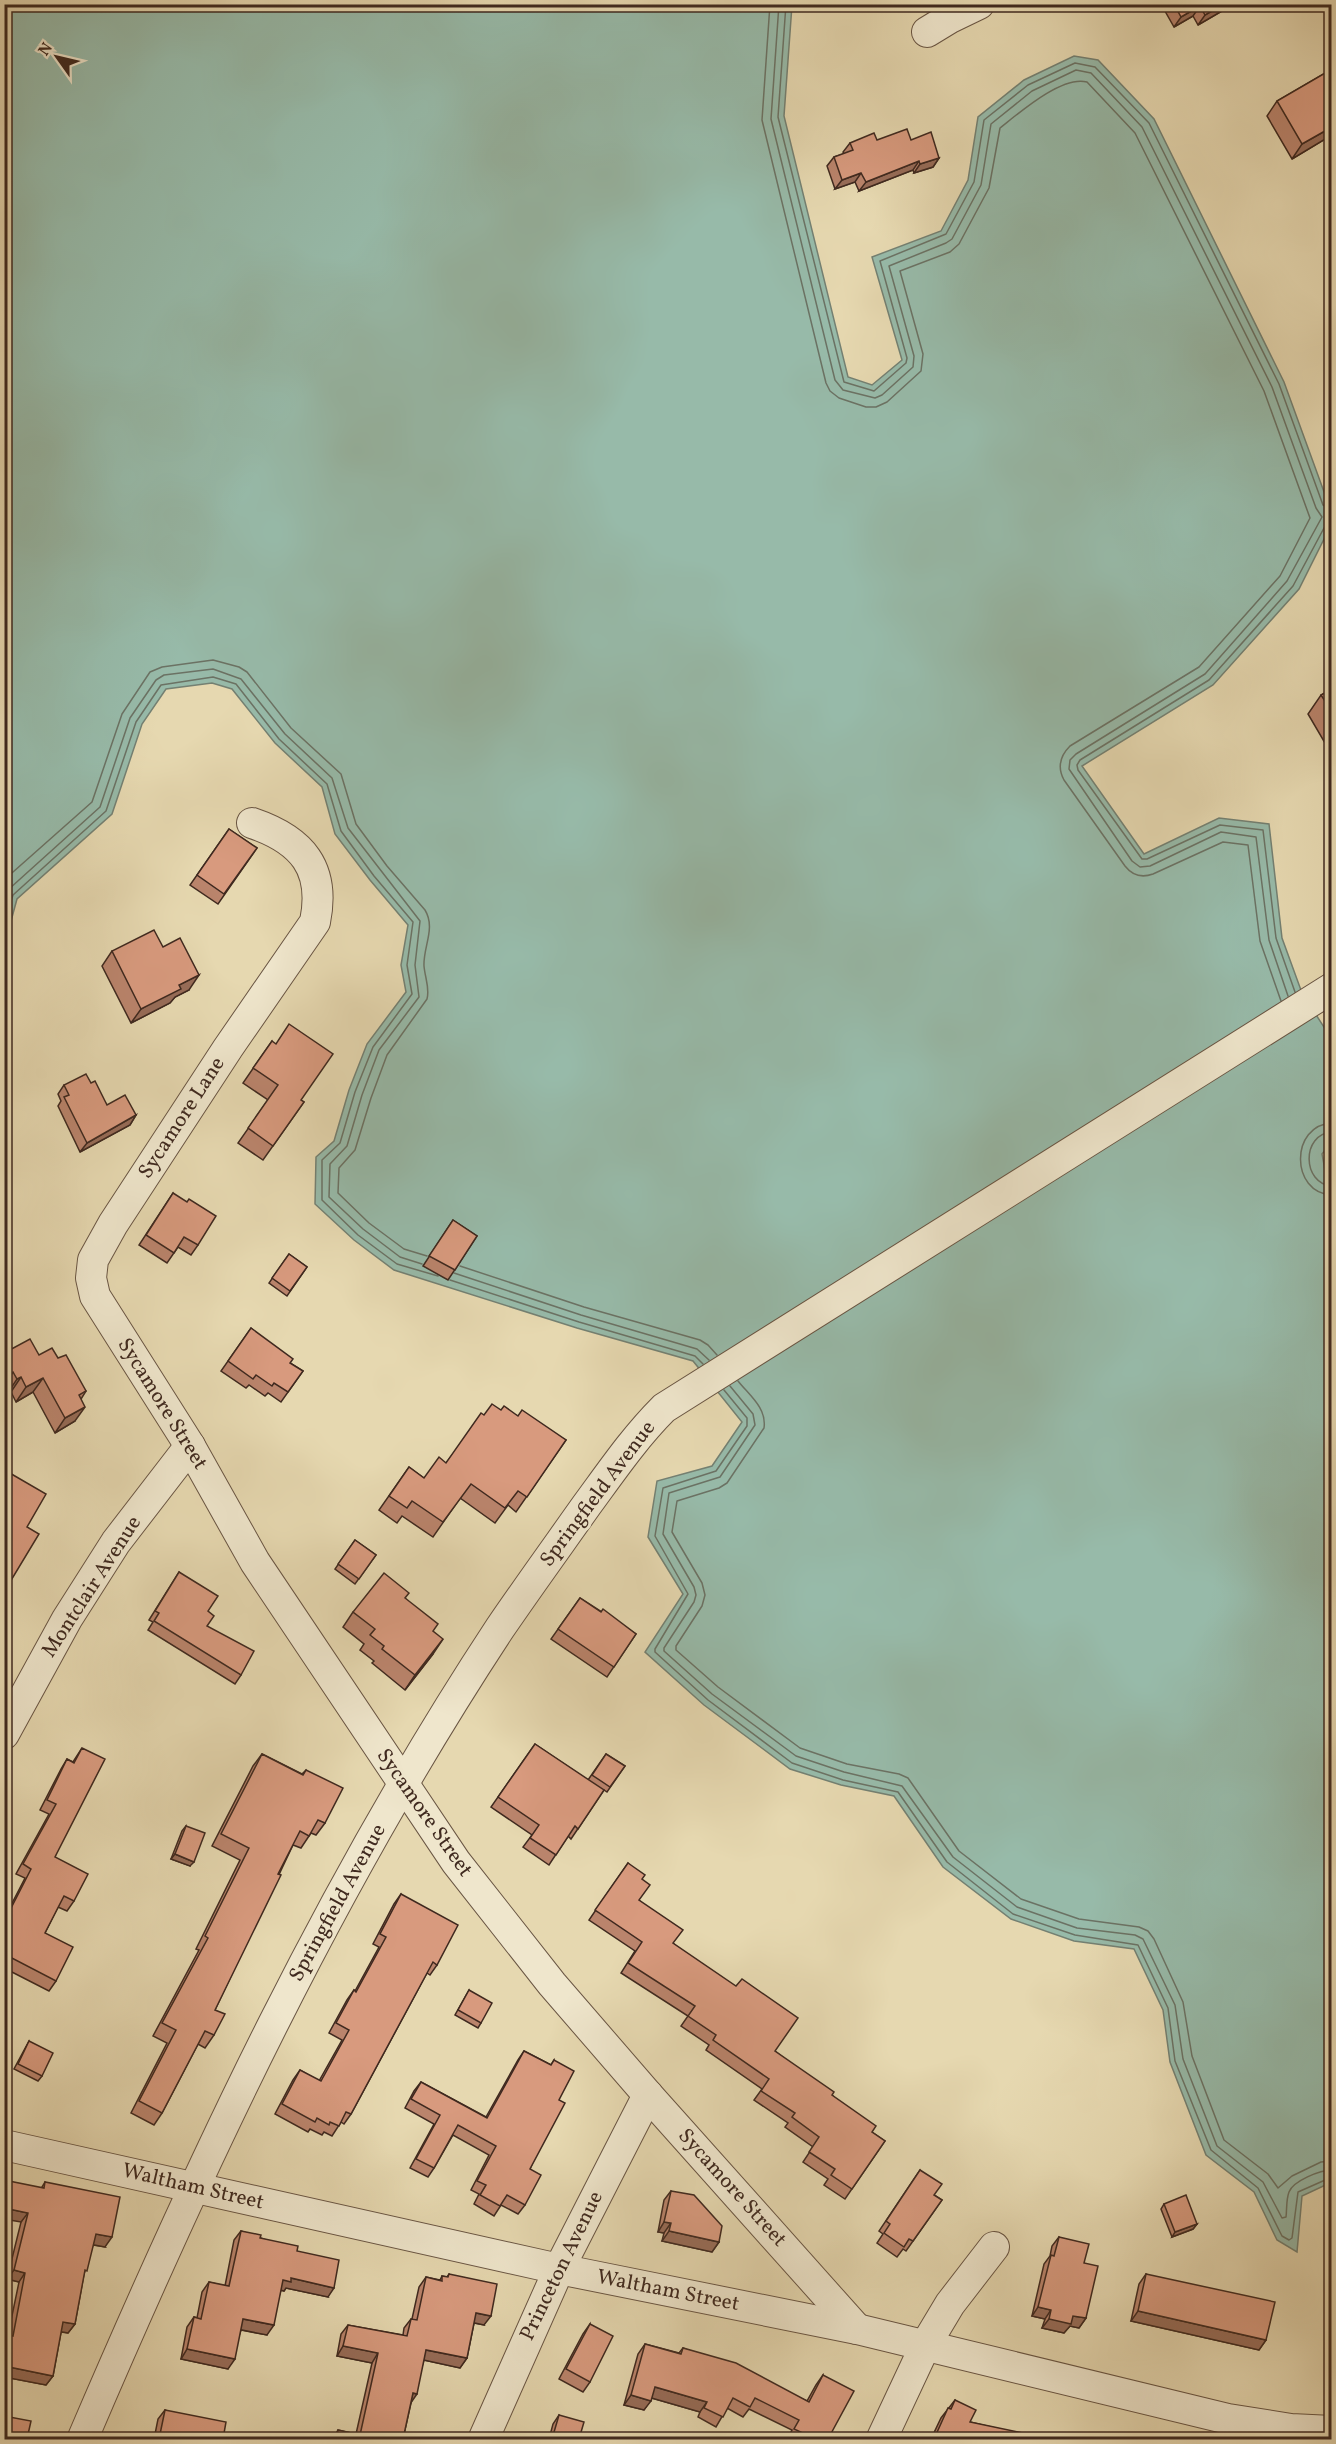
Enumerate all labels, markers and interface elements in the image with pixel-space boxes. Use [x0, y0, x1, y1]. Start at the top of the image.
north arrow [27, 27, 87, 87]
text: N [34, 38, 59, 61]
street label: Sycamore Lane [132, 1051, 232, 1185]
street label: Sycamore Street [110, 1333, 214, 1475]
street label: Springfield Avenue [533, 1415, 663, 1573]
street label: Montclair Avenue [35, 1510, 149, 1664]
street label: Sycamore Street [369, 1743, 479, 1883]
street label: Springfield Avenue [283, 1819, 393, 1987]
street label: Sycamore Street [671, 2122, 793, 2254]
street label: Waltham Street [119, 2157, 267, 2217]
street label: Princeton Avenue [513, 2186, 611, 2346]
street label: Waltham Street [594, 2263, 742, 2319]

